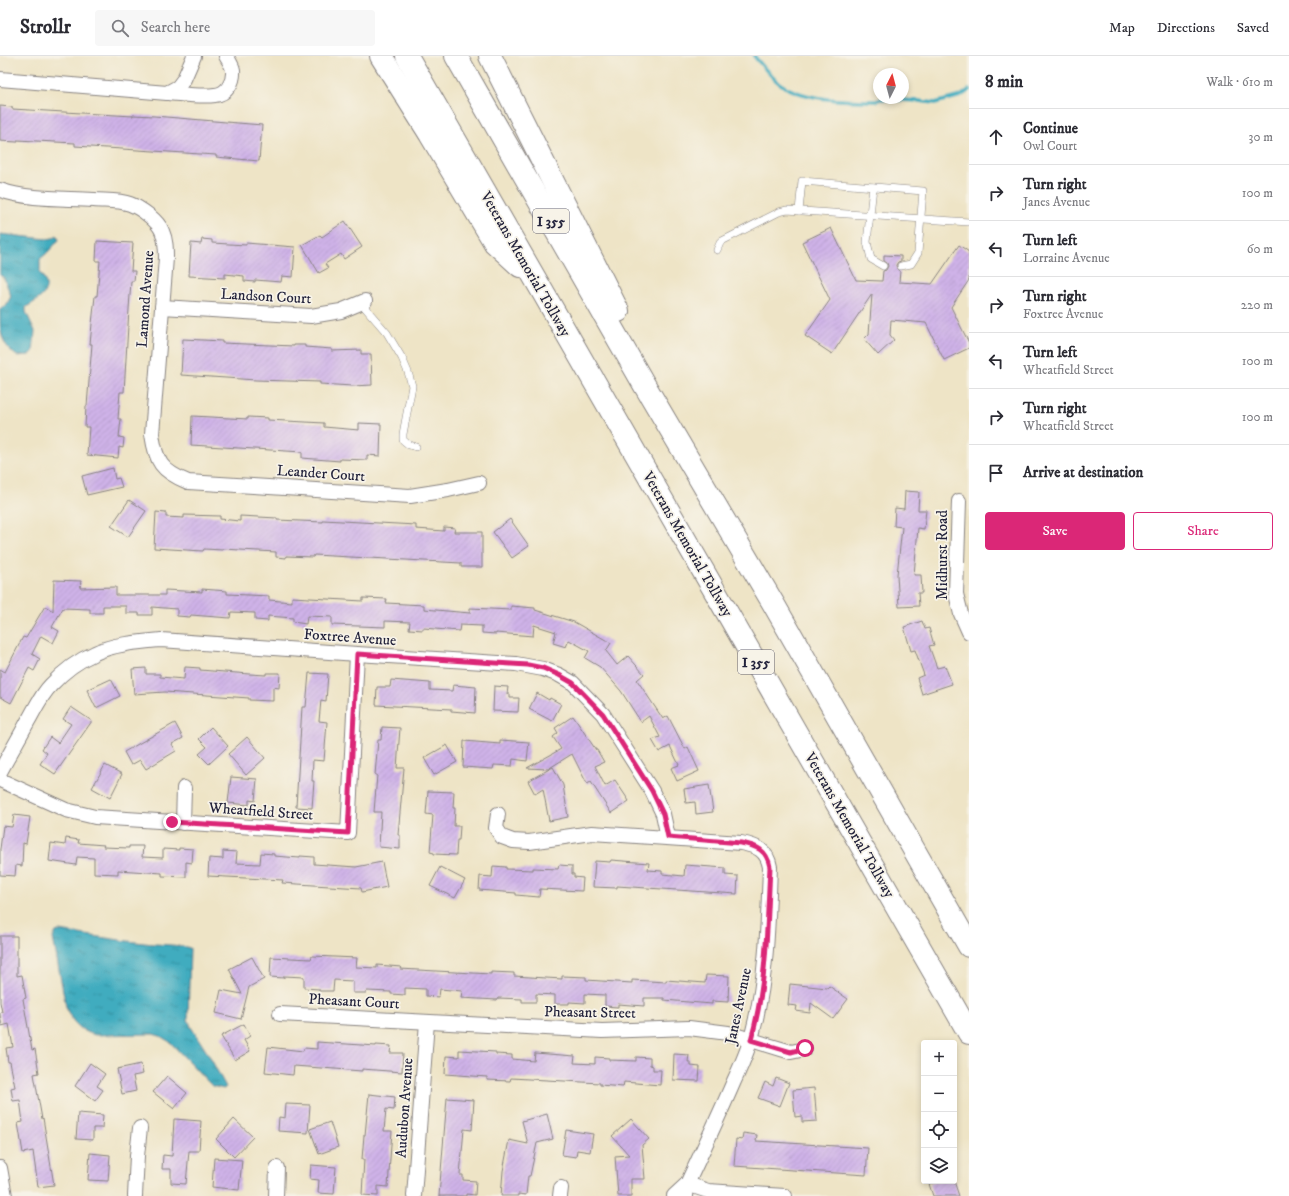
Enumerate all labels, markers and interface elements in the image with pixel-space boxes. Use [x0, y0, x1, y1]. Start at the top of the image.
search box [95, 10, 375, 46]
text: Strollr [20, 16, 71, 39]
icon: search [109, 17, 131, 39]
text: Search here [141, 18, 210, 37]
text: Map [1109, 19, 1135, 37]
text: Directions [1157, 19, 1215, 37]
text: Saved [1237, 19, 1269, 37]
north arrow [873, 68, 909, 104]
text: 8 min [985, 71, 1023, 93]
text: Walk · 610 m [1206, 74, 1273, 90]
text: Continue [1023, 119, 1078, 138]
icon: ahead [985, 126, 1007, 148]
text: 30 m [1249, 129, 1273, 145]
text: Owl Court [1023, 138, 1077, 154]
text: Turn right [1023, 175, 1086, 194]
icon: right [985, 182, 1007, 204]
text: 100 m [1242, 185, 1273, 201]
street label: Veterans Memorial Tollway [476, 187, 575, 341]
text: Janes Avenue [1023, 194, 1090, 210]
road number: I 355 [533, 209, 569, 233]
text: Turn left [1023, 231, 1077, 250]
icon: left [985, 238, 1007, 260]
text: 60 m [1247, 241, 1273, 257]
street label: Lamond Avenue [133, 250, 158, 348]
text: Lorraine Avenue [1023, 250, 1110, 266]
street label: Landson Court [220, 285, 312, 308]
text: Turn right [1023, 287, 1086, 306]
icon: right [985, 294, 1007, 316]
text: 220 m [1241, 297, 1273, 313]
text: Foxtree Avenue [1023, 306, 1103, 322]
text: Turn left [1023, 343, 1077, 362]
icon: left [985, 350, 1007, 372]
text: 100 m [1242, 353, 1273, 369]
text: Wheatfield Street [1023, 362, 1114, 378]
text: Turn right [1023, 399, 1086, 418]
icon: right [985, 406, 1007, 428]
text: 100 m [1242, 409, 1273, 425]
text: Wheatfield Street [1023, 418, 1114, 434]
street label: Leander Court [276, 461, 366, 486]
icon: arrive [985, 462, 1007, 484]
text: Arrive at destination [1023, 463, 1143, 482]
street label: Veterans Memorial Tollway [638, 467, 737, 621]
street label: Midhurst Road [933, 510, 952, 600]
button: Save [985, 512, 1125, 550]
button: Share [1133, 512, 1273, 550]
street label: Foxtree Avenue [303, 625, 397, 650]
road number: I 355 [738, 650, 774, 674]
street label: Veterans Memorial Tollway [800, 748, 899, 902]
street label: Wheatfield Street [207, 798, 314, 825]
route end [163, 813, 181, 831]
street label: Janes Avenue [721, 966, 756, 1048]
street label: Pheasant Court [308, 990, 400, 1013]
street label: Pheasant Street [544, 1002, 636, 1023]
route start [796, 1039, 814, 1057]
map controls [921, 1040, 957, 1184]
button: + [921, 1040, 957, 1076]
street label: Audubon Avenue [392, 1057, 417, 1159]
button: − [921, 1076, 957, 1112]
button: locate [921, 1112, 957, 1148]
button: layers [921, 1148, 957, 1184]

